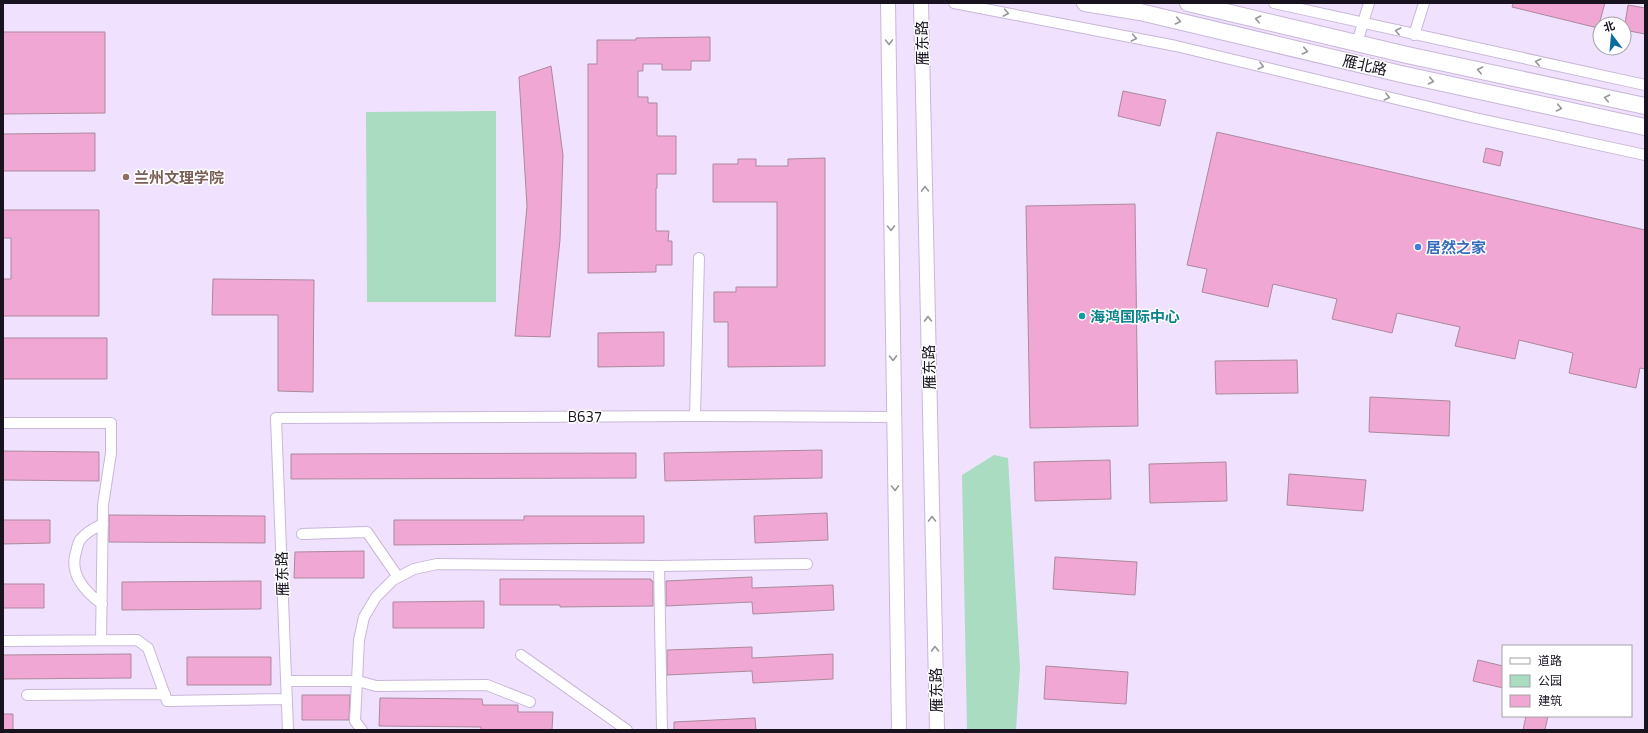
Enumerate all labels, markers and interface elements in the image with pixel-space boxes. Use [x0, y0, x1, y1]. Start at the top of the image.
one-way arrow [1003, 8, 1009, 17]
one-way arrow [1254, 16, 1261, 24]
north arrow [1592, 16, 1632, 56]
one-way arrow [1175, 17, 1181, 25]
text: 北 [1602, 17, 1617, 36]
street label: 雁东路 [910, 20, 934, 66]
one-way arrow [1395, 27, 1401, 35]
one-way arrow [1131, 33, 1137, 41]
one-way arrow [885, 39, 893, 45]
one-way arrow [1302, 47, 1308, 55]
street label: 雁北路 [1340, 49, 1390, 81]
one-way arrow [1535, 58, 1542, 66]
one-way arrow [1257, 62, 1264, 70]
one-way arrow [1477, 67, 1483, 75]
one-way arrow [1428, 76, 1435, 84]
one-way arrow [1384, 92, 1390, 100]
one-way arrow [1604, 94, 1610, 102]
one-way arrow [1555, 104, 1562, 112]
place label: 兰州文理学院 [134, 166, 224, 189]
marker: 兰州文理学院 [121, 172, 131, 182]
one-way arrow [921, 186, 929, 192]
one-way arrow [887, 225, 895, 231]
place label: 居然之家 [1426, 236, 1486, 259]
marker: 居然之家 [1413, 242, 1423, 252]
place label: 海鸿国际中心 [1090, 305, 1180, 328]
marker: 海鸿国际中心 [1077, 311, 1087, 321]
one-way arrow [924, 316, 932, 322]
street label: 雁东路 [917, 344, 941, 390]
one-way arrow [889, 355, 897, 361]
street label: B637 [568, 405, 602, 428]
one-way arrow [891, 485, 899, 491]
one-way arrow [928, 516, 937, 522]
street label: 雁东路 [270, 551, 294, 597]
legend [1502, 645, 1632, 717]
one-way arrow [931, 646, 939, 652]
text: 道路 [1538, 651, 1562, 670]
street label: 雁东路 [924, 667, 948, 713]
text: 公园 [1538, 671, 1562, 690]
text: 建筑 [1538, 691, 1562, 710]

